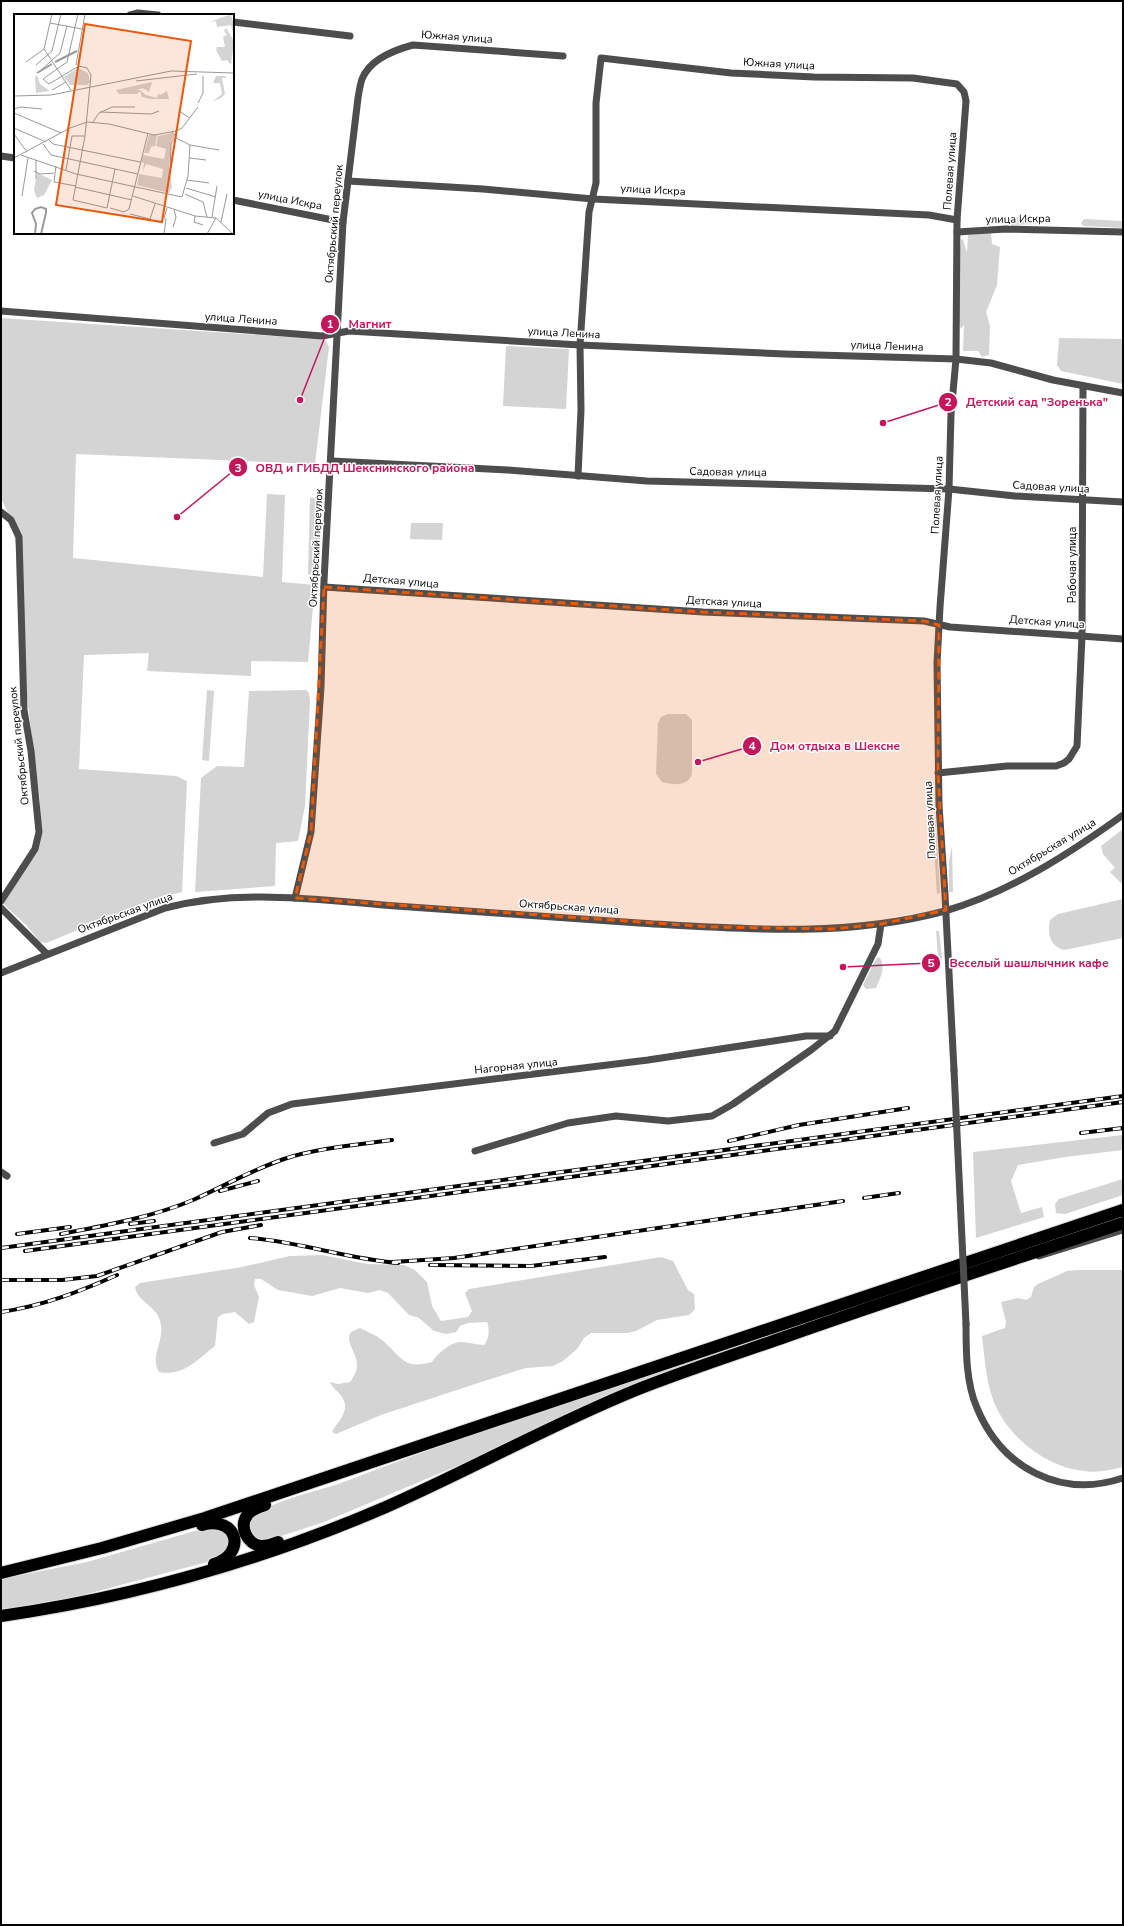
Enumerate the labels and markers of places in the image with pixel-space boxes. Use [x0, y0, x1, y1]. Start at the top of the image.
callout: Магнит [320, 312, 399, 336]
callout: Детский сад "Зоренька" [938, 390, 1116, 414]
callout: ОВД и ГИБДД Шекснинского района [228, 455, 482, 479]
callout: Дом отдыха в Шекснe [742, 734, 908, 758]
callout: Веселый шашлычник кафе [921, 951, 1116, 975]

